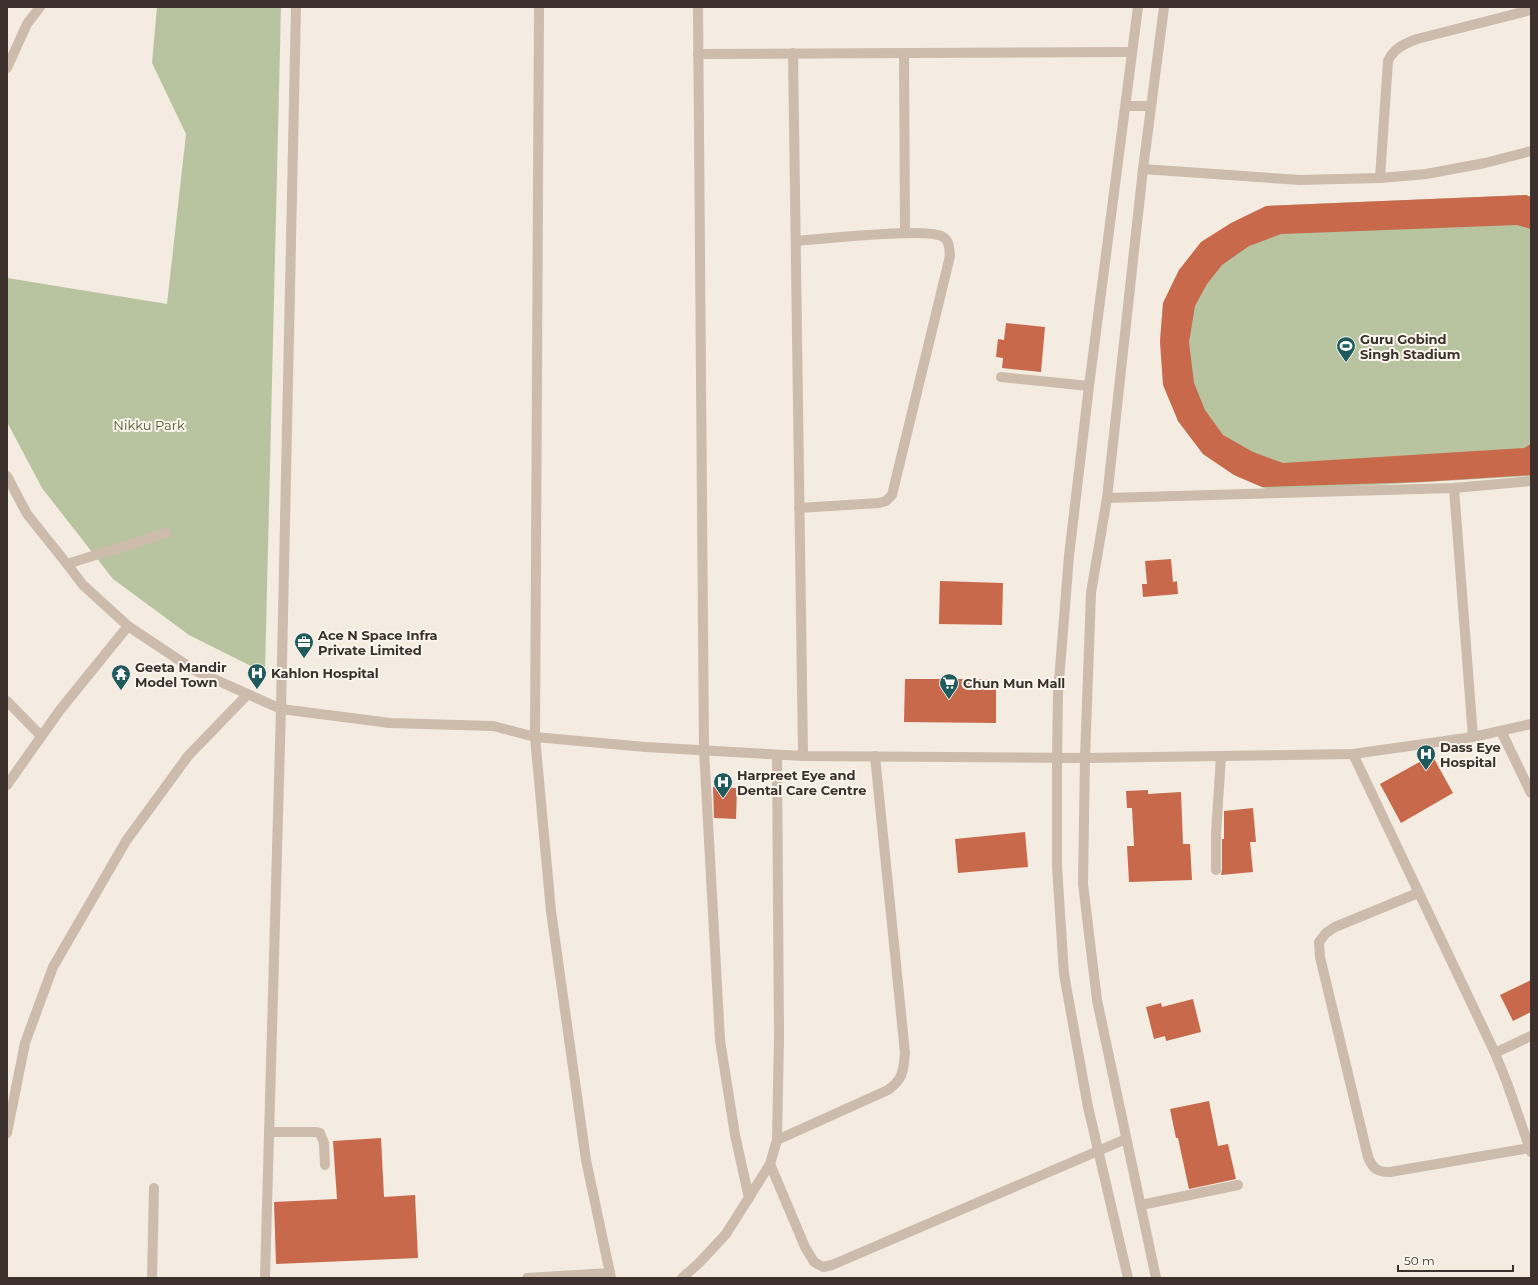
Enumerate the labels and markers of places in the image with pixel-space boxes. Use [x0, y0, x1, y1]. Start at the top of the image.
place label: Guru Gobind Singh Stadium [1360, 331, 1460, 362]
sports icon: Guru Gobind Singh Stadium [1335, 335, 1357, 363]
place label: Ace N Space Infra Private Limited [317, 627, 438, 658]
office icon: Ace N Space Infra Private Limited [293, 631, 315, 659]
place label: Geeta Mandir Model Town [135, 659, 227, 690]
hospital icon: Kahlon Hospital [246, 662, 268, 690]
temple icon: Geeta Mandir Model Town [110, 663, 132, 691]
place label: Kahlon Hospital [271, 665, 379, 681]
supermarket icon: Chun Mun Mall [938, 672, 960, 700]
place label: Chun Mun Mall [963, 675, 1065, 691]
place label: Dass Eye Hospital [1440, 739, 1501, 770]
hospital icon: Dass Eye Hospital [1415, 743, 1437, 771]
place label: Harpreet Eye and Dental Care Centre [737, 767, 866, 798]
hospital icon: Harpreet Eye and Dental Care Centre [712, 771, 734, 799]

